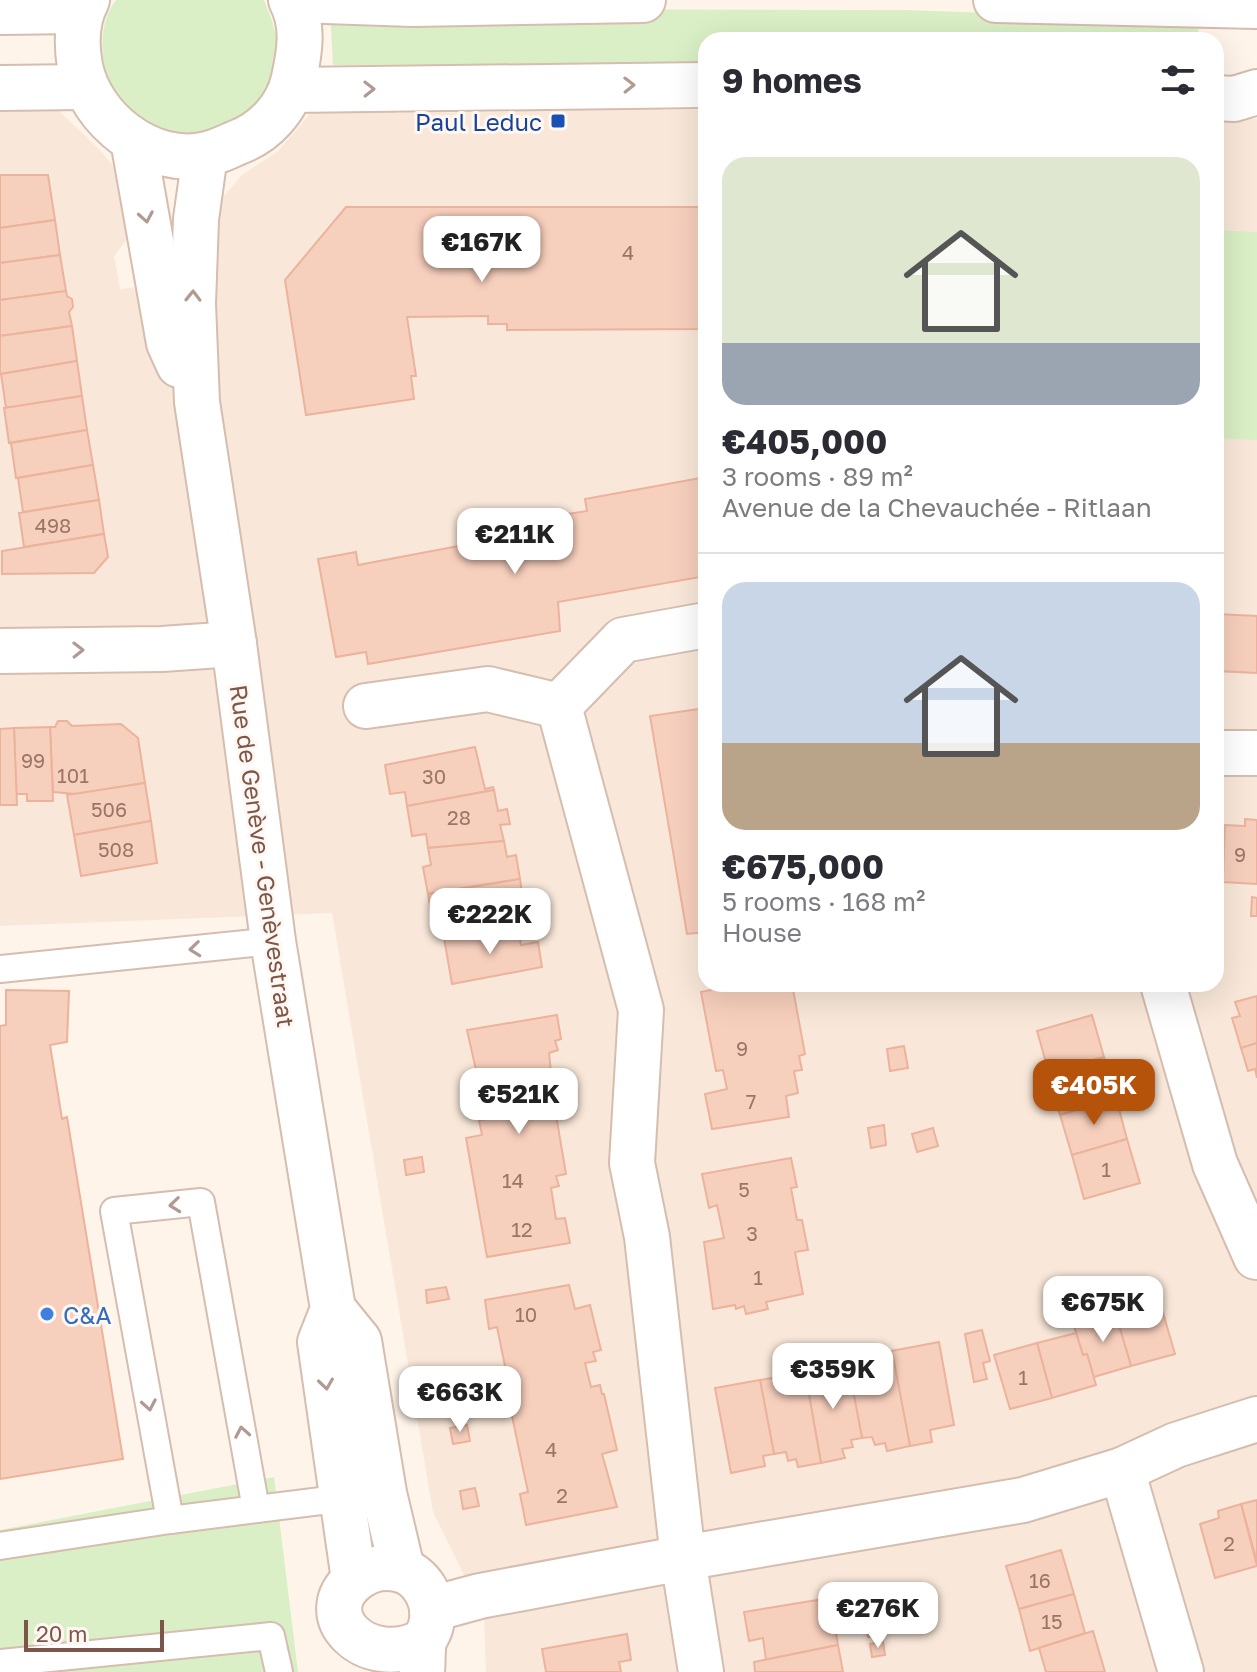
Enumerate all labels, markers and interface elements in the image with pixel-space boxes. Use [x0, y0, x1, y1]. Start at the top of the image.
icon: filters [1156, 58, 1200, 102]
text: 9 homes [722, 60, 862, 100]
one-way arrow [623, 76, 636, 93]
one-way arrow [363, 80, 376, 98]
place label: Paul Leduc [415, 107, 542, 136]
marker: Paul Leduc [549, 112, 567, 130]
icon: home [889, 209, 1033, 353]
one-way arrow [137, 211, 154, 224]
pin: €167K [426, 216, 538, 284]
text: €167K [441, 226, 523, 257]
house number: 4 [622, 240, 634, 264]
one-way arrow [185, 289, 202, 302]
text: €405,000 [722, 421, 887, 461]
text: 3 rooms · 89 m² [722, 461, 913, 492]
text: Avenue de la Chevauchée - Ritlaan [722, 492, 1152, 523]
pin: €211K [459, 508, 571, 576]
house number: 498 [35, 513, 71, 537]
text: €211K [475, 518, 555, 549]
icon: home [889, 634, 1033, 778]
one-way arrow [72, 641, 85, 659]
street label: Rue de Genève - Genèvestraat [225, 683, 301, 1029]
house number: 99 [21, 748, 45, 772]
house number: 101 [57, 763, 89, 787]
house number: 30 [422, 764, 446, 788]
house number: 506 [91, 797, 127, 821]
house number: 28 [447, 805, 471, 829]
house number: 508 [98, 837, 134, 861]
house number: 9 [1234, 842, 1246, 866]
text: €675,000 [722, 846, 884, 886]
text: 5 rooms · 168 m² [722, 886, 925, 917]
pin: €222K [434, 888, 546, 956]
text: €222K [448, 898, 532, 929]
text: House [722, 917, 802, 948]
one-way arrow [188, 940, 201, 957]
house number: 9 [736, 1036, 748, 1060]
pin: €405K [1038, 1059, 1150, 1127]
pin: €521K [463, 1068, 575, 1136]
text: €405K [1051, 1069, 1137, 1100]
text: €521K [478, 1078, 560, 1109]
house number: 7 [746, 1089, 756, 1113]
house number: 1 [1101, 1157, 1111, 1181]
house number: 14 [502, 1168, 524, 1192]
house number: 5 [738, 1177, 750, 1201]
one-way arrow [168, 1196, 181, 1213]
house number: 12 [511, 1217, 533, 1241]
house number: 3 [746, 1221, 758, 1245]
house number: 1 [753, 1265, 763, 1289]
pin: €675K [1047, 1276, 1159, 1344]
text: €675K [1061, 1286, 1145, 1317]
place label: C&A [63, 1300, 111, 1329]
house number: 10 [515, 1302, 537, 1326]
marker: C&A [38, 1305, 56, 1323]
pin: €359K [777, 1343, 889, 1411]
text: €359K [790, 1353, 876, 1384]
house number: 1 [1018, 1365, 1028, 1389]
pin: €663K [404, 1366, 516, 1434]
text: €663K [417, 1376, 503, 1407]
one-way arrow [317, 1378, 334, 1391]
one-way arrow [140, 1398, 157, 1412]
one-way arrow [235, 1426, 252, 1439]
house number: 4 [545, 1437, 557, 1461]
house number: 2 [556, 1483, 568, 1507]
house number: 2 [1223, 1531, 1235, 1555]
house number: 16 [1029, 1568, 1051, 1592]
pin: €276K [822, 1582, 934, 1650]
text: €276K [836, 1592, 920, 1623]
house number: 15 [1041, 1609, 1063, 1633]
scale bar [24, 1616, 164, 1652]
text: 20 m [36, 1620, 87, 1647]

